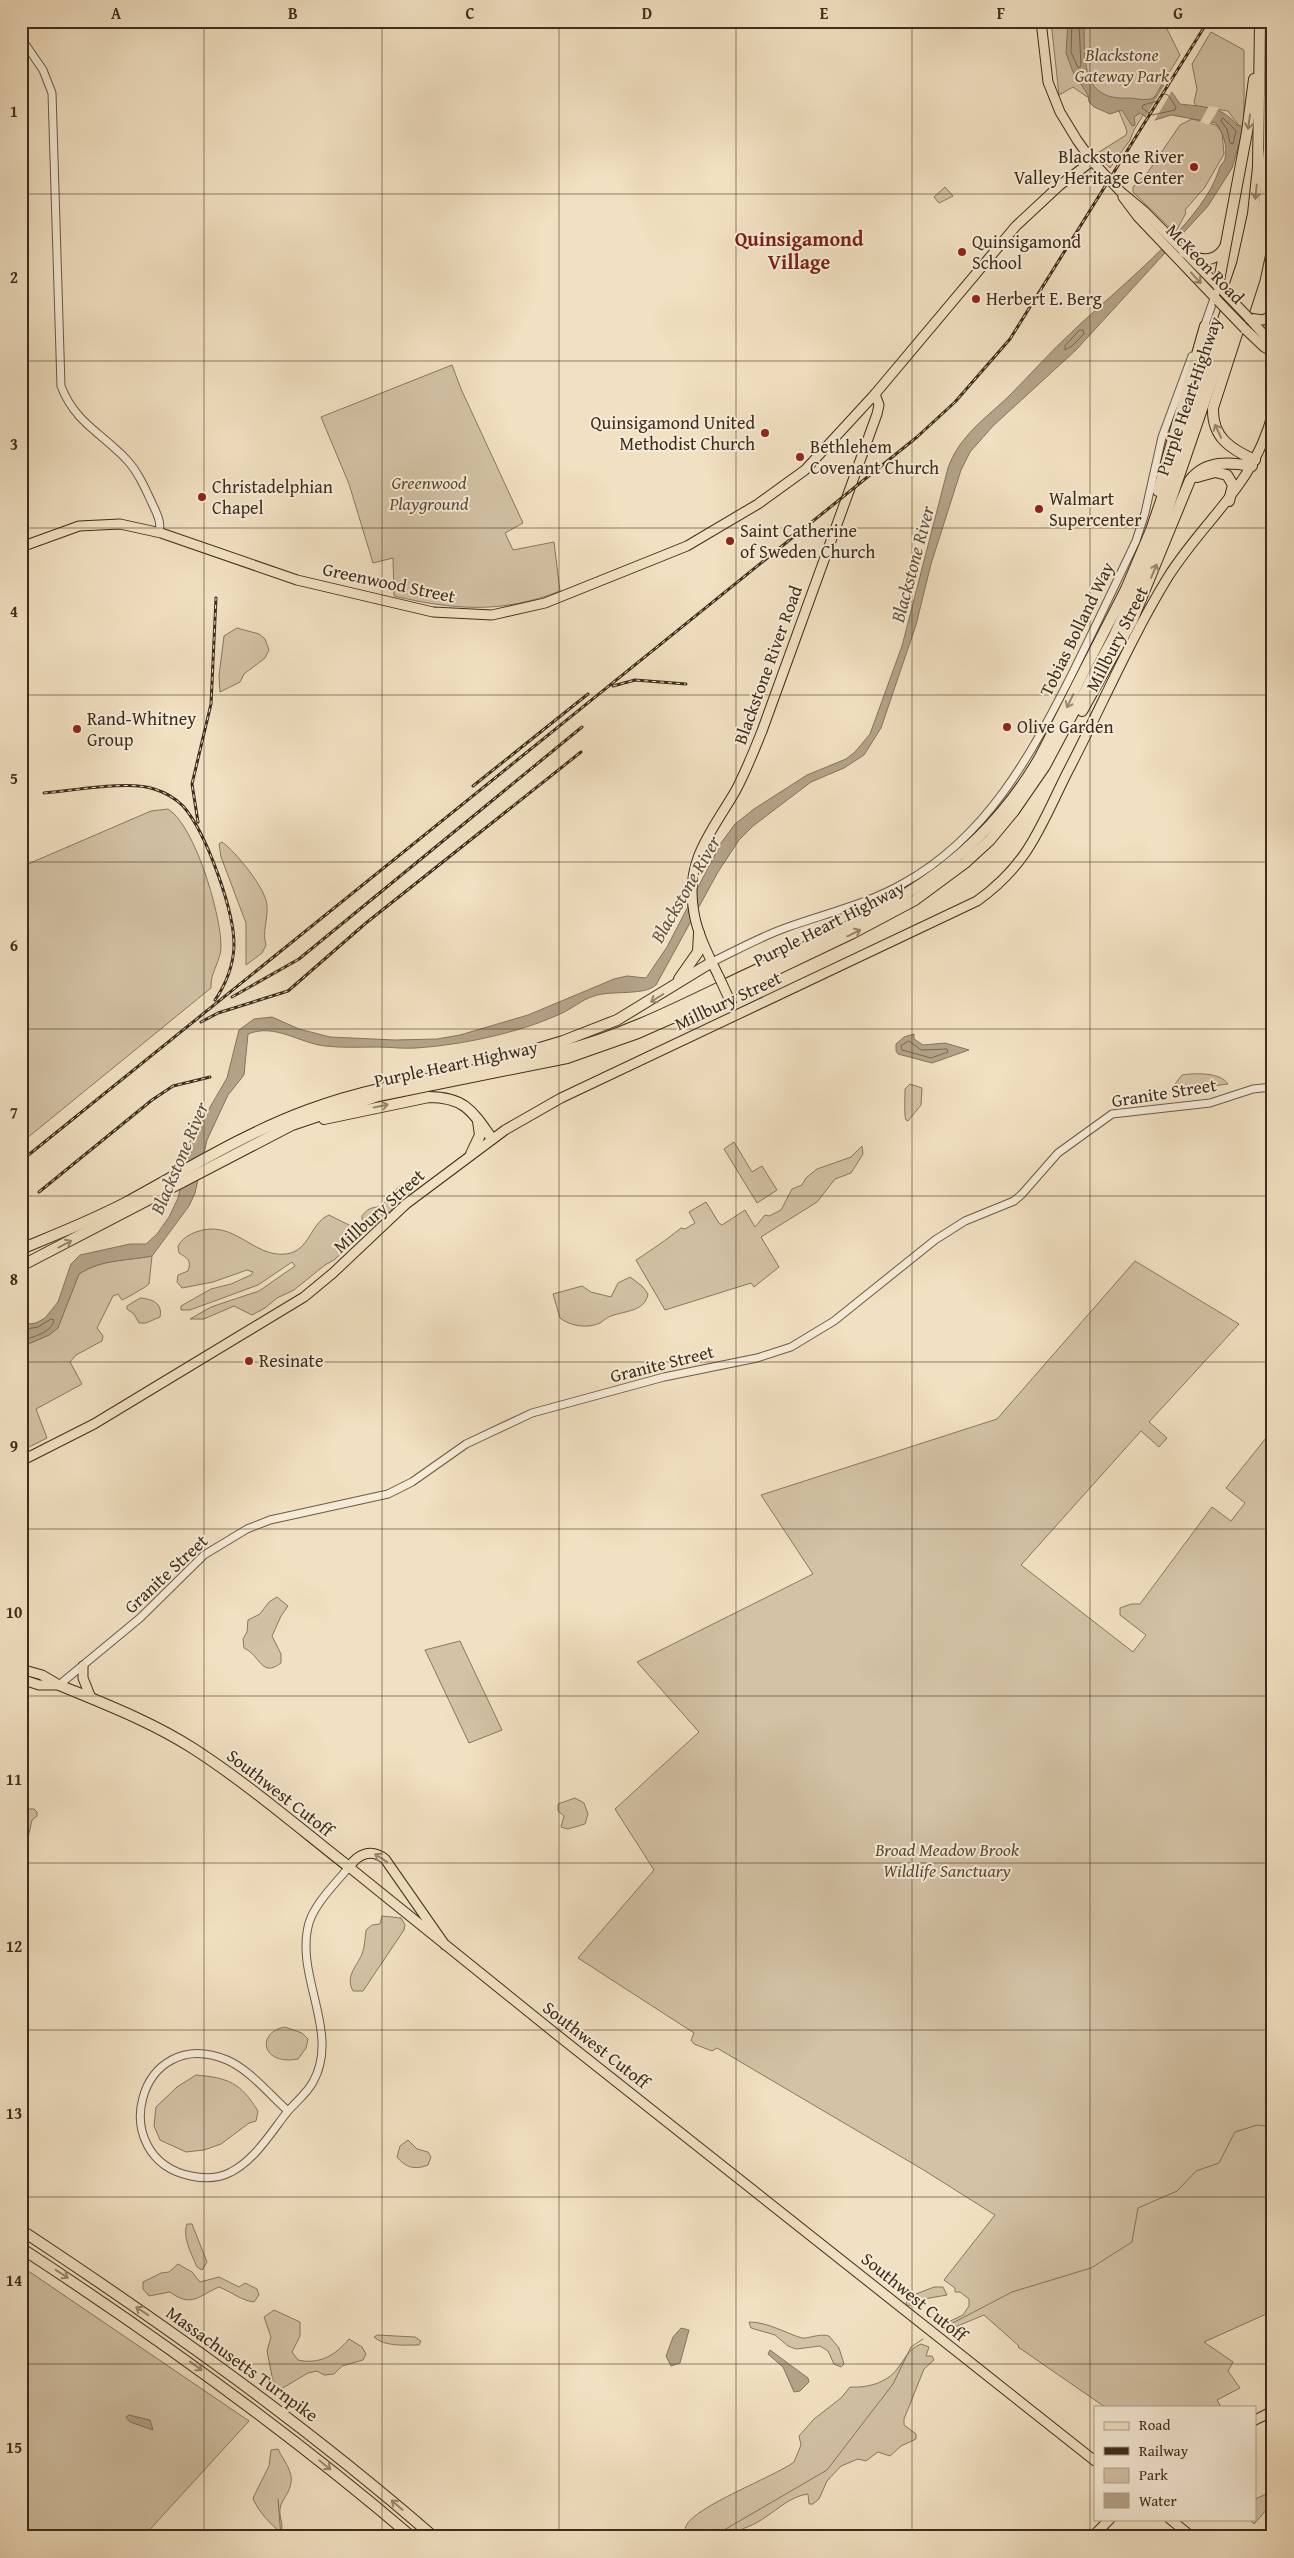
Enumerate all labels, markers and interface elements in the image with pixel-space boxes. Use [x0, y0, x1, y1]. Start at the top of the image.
text: A [111, 1, 122, 25]
text: B [288, 1, 298, 25]
text: C [465, 1, 475, 25]
text: D [642, 1, 652, 25]
text: E [820, 1, 829, 25]
text: F [997, 1, 1005, 25]
text: G [1173, 1, 1183, 25]
park label: Blackstone Gateway Park [1075, 41, 1170, 89]
text: 1 [10, 99, 18, 123]
one-way arrow [1244, 114, 1254, 130]
place label: Blackstone River Valley Heritage Center [1014, 143, 1185, 191]
marker: Blackstone River Valley Heritage Center [1188, 161, 1200, 173]
one-way arrow [1251, 184, 1261, 200]
street label: McKeon Road [1160, 217, 1251, 310]
district label: Quinsigamond Village [735, 224, 864, 276]
place label: Quinsigamond School [972, 228, 1081, 276]
marker: Quinsigamond School [956, 246, 968, 258]
text: 2 [10, 265, 18, 289]
one-way arrow [1190, 272, 1202, 284]
place label: Herbert E. Berg [986, 285, 1102, 312]
marker: Herbert E. Berg [970, 293, 982, 305]
street label: Purple Heart Highway [1149, 313, 1228, 479]
place label: Quinsigamond United Methodist Church [591, 409, 755, 457]
one-way arrow [1212, 424, 1222, 439]
marker: Quinsigamond United Methodist Church [759, 427, 771, 439]
text: 3 [10, 432, 18, 456]
place label: Bethlehem Covenant Church [810, 433, 939, 481]
marker: Bethlehem Covenant Church [794, 451, 806, 463]
park label: Greenwood Playground [388, 469, 469, 517]
place label: Christadelphian Chapel [212, 473, 333, 521]
place label: Walmart Supercenter [1049, 485, 1142, 533]
marker: Christadelphian Chapel [196, 491, 208, 503]
water label: Blackstone River [883, 502, 941, 626]
marker: Walmart Supercenter [1033, 503, 1045, 515]
place label: Saint Catherine of Sweden Church [740, 517, 875, 565]
marker: Saint Catherine of Sweden Church [724, 535, 736, 547]
street label: Greenwood Street [320, 555, 458, 610]
street label: Tobias Bolland Way [1032, 557, 1121, 700]
one-way arrow [1149, 564, 1159, 579]
street label: Blackstone River Road [726, 581, 809, 748]
street label: Millbury Street [1078, 581, 1155, 696]
text: 4 [10, 599, 18, 623]
one-way arrow [1065, 693, 1074, 708]
place label: Rand-Whitney Group [87, 705, 196, 753]
place label: Olive Garden [1017, 713, 1114, 740]
marker: Olive Garden [1001, 721, 1013, 733]
marker: Rand-Whitney Group [71, 723, 83, 735]
text: 5 [10, 766, 18, 790]
water label: Blackstone River [643, 829, 727, 949]
street label: Purple Heart Highway [748, 874, 909, 973]
one-way arrow [847, 927, 862, 937]
text: 6 [10, 933, 18, 957]
street label: Millbury Street [670, 964, 786, 1037]
one-way arrow [650, 993, 664, 1003]
street label: Purple Heart Highway [372, 1033, 540, 1094]
street label: Granite Street [1110, 1071, 1219, 1114]
water label: Blackstone River [142, 1097, 216, 1219]
text: 7 [10, 1100, 18, 1124]
one-way arrow [372, 1101, 388, 1111]
street label: Millbury Street [327, 1162, 431, 1259]
one-way arrow [57, 1239, 72, 1249]
text: 8 [10, 1267, 18, 1291]
street label: Granite Street [607, 1337, 717, 1389]
place label: Resinate [259, 1347, 323, 1374]
marker: Resinate [243, 1355, 255, 1367]
text: 9 [10, 1434, 18, 1458]
street label: Granite Street [118, 1527, 214, 1620]
text: 10 [6, 1600, 22, 1624]
street label: Southwest Cutoff [221, 1742, 341, 1844]
text: 11 [6, 1767, 22, 1791]
park label: Broad Meadow Brook Wildlife Sanctuary [874, 1836, 1020, 1884]
one-way arrow [374, 1853, 388, 1863]
text: 12 [6, 1934, 22, 1958]
street label: Southwest Cutoff [537, 1994, 657, 2096]
text: 13 [6, 2101, 22, 2125]
street label: Southwest Cutoff [856, 2245, 975, 2349]
text: 14 [6, 2268, 22, 2292]
one-way arrow [55, 2269, 69, 2280]
street label: Massachusetts Turnpike [161, 2299, 324, 2428]
one-way arrow [136, 2306, 150, 2316]
one-way arrow [189, 2361, 203, 2371]
legend [1094, 2406, 1256, 2520]
text: Road [1139, 2414, 1170, 2435]
text: 15 [6, 2435, 22, 2459]
text: Railway [1139, 2440, 1189, 2461]
one-way arrow [319, 2459, 332, 2470]
text: Park [1139, 2464, 1168, 2485]
text: Water [1139, 2490, 1177, 2511]
one-way arrow [391, 2500, 404, 2511]

